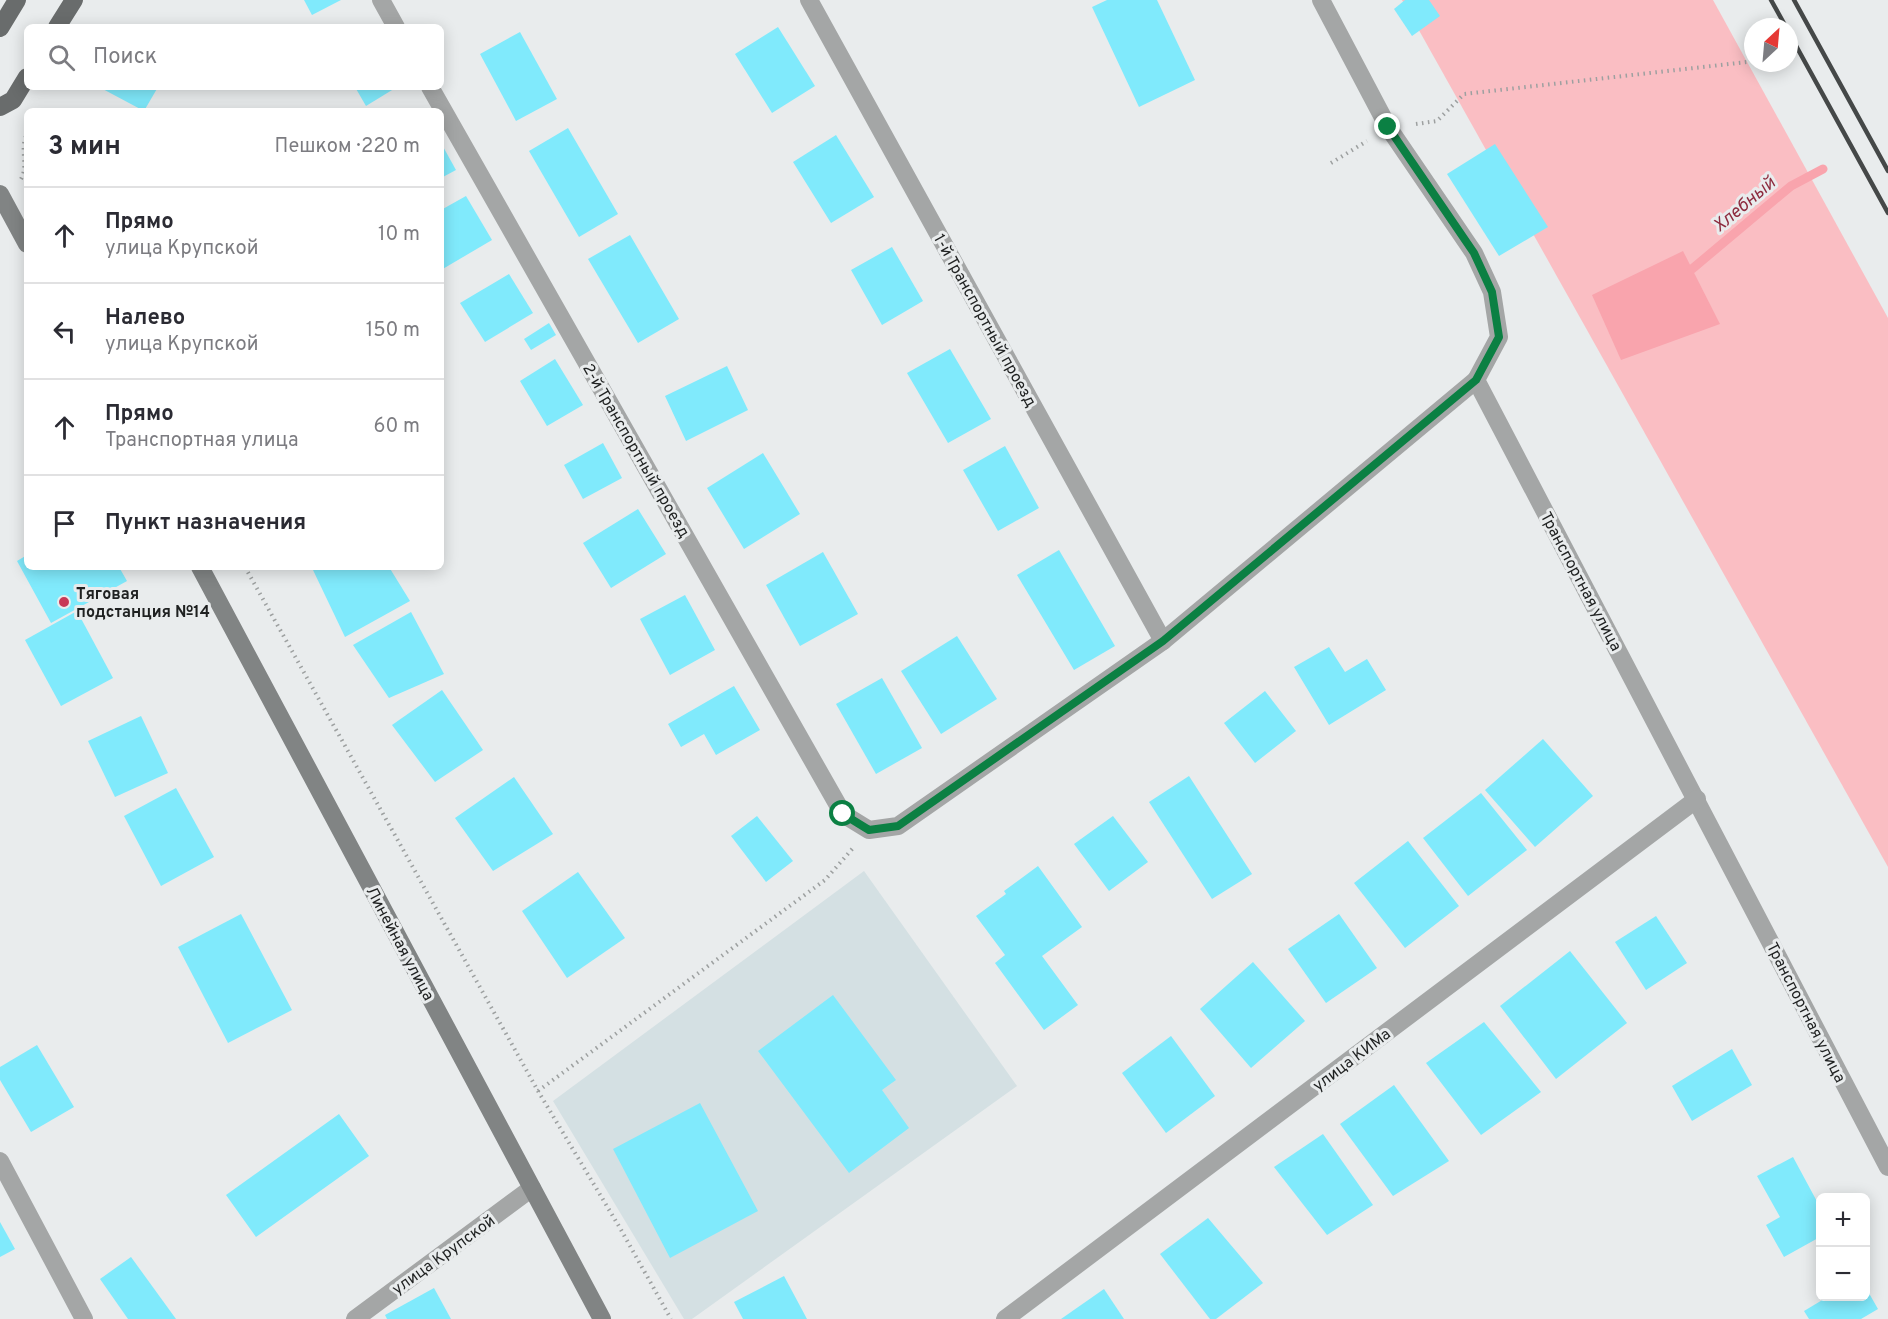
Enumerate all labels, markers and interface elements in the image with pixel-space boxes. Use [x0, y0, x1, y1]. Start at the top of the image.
north arrow [1744, 18, 1798, 72]
search box [24, 24, 444, 90]
icon: search [45, 41, 78, 74]
text: Поиск [93, 44, 157, 71]
route end [1374, 113, 1400, 139]
text: 3 мин [48, 131, 121, 164]
text: Пешком · 220 m [275, 134, 420, 160]
water label: Хлебный [1709, 172, 1781, 238]
text: Прямо [105, 209, 174, 236]
icon: ahead [48, 219, 81, 252]
text: 10 m [378, 222, 420, 248]
street label: 1-й Транспортный проезд [928, 231, 1040, 411]
text: улица Крупской [105, 236, 259, 262]
text: Налево [105, 305, 185, 332]
icon: left [48, 315, 81, 348]
text: 150 m [366, 318, 420, 344]
text: улица Крупской [105, 332, 259, 358]
street label: 2-й Транспортный проезд [577, 360, 693, 542]
text: Прямо [105, 401, 174, 428]
icon: ahead [48, 411, 81, 444]
text: 60 m [374, 414, 420, 440]
text: Транспортная улица [105, 428, 299, 454]
icon: arrive [48, 507, 81, 540]
street label: Транспортная улица [1535, 509, 1625, 655]
text: Пункт назначения [105, 510, 306, 537]
place label: Тяговая подстанция №14 [76, 585, 210, 623]
marker: Тяговая подстанция №14 [57, 595, 71, 609]
route start [829, 800, 855, 826]
street label: Линейная улица [361, 883, 438, 1004]
street label: Транспортная улица [1761, 939, 1849, 1086]
street label: улица КИМа [1309, 1025, 1395, 1096]
map controls [1816, 1193, 1870, 1301]
button: + [1816, 1193, 1870, 1247]
street label: улица Крупской [389, 1211, 500, 1300]
button: − [1816, 1247, 1870, 1301]

